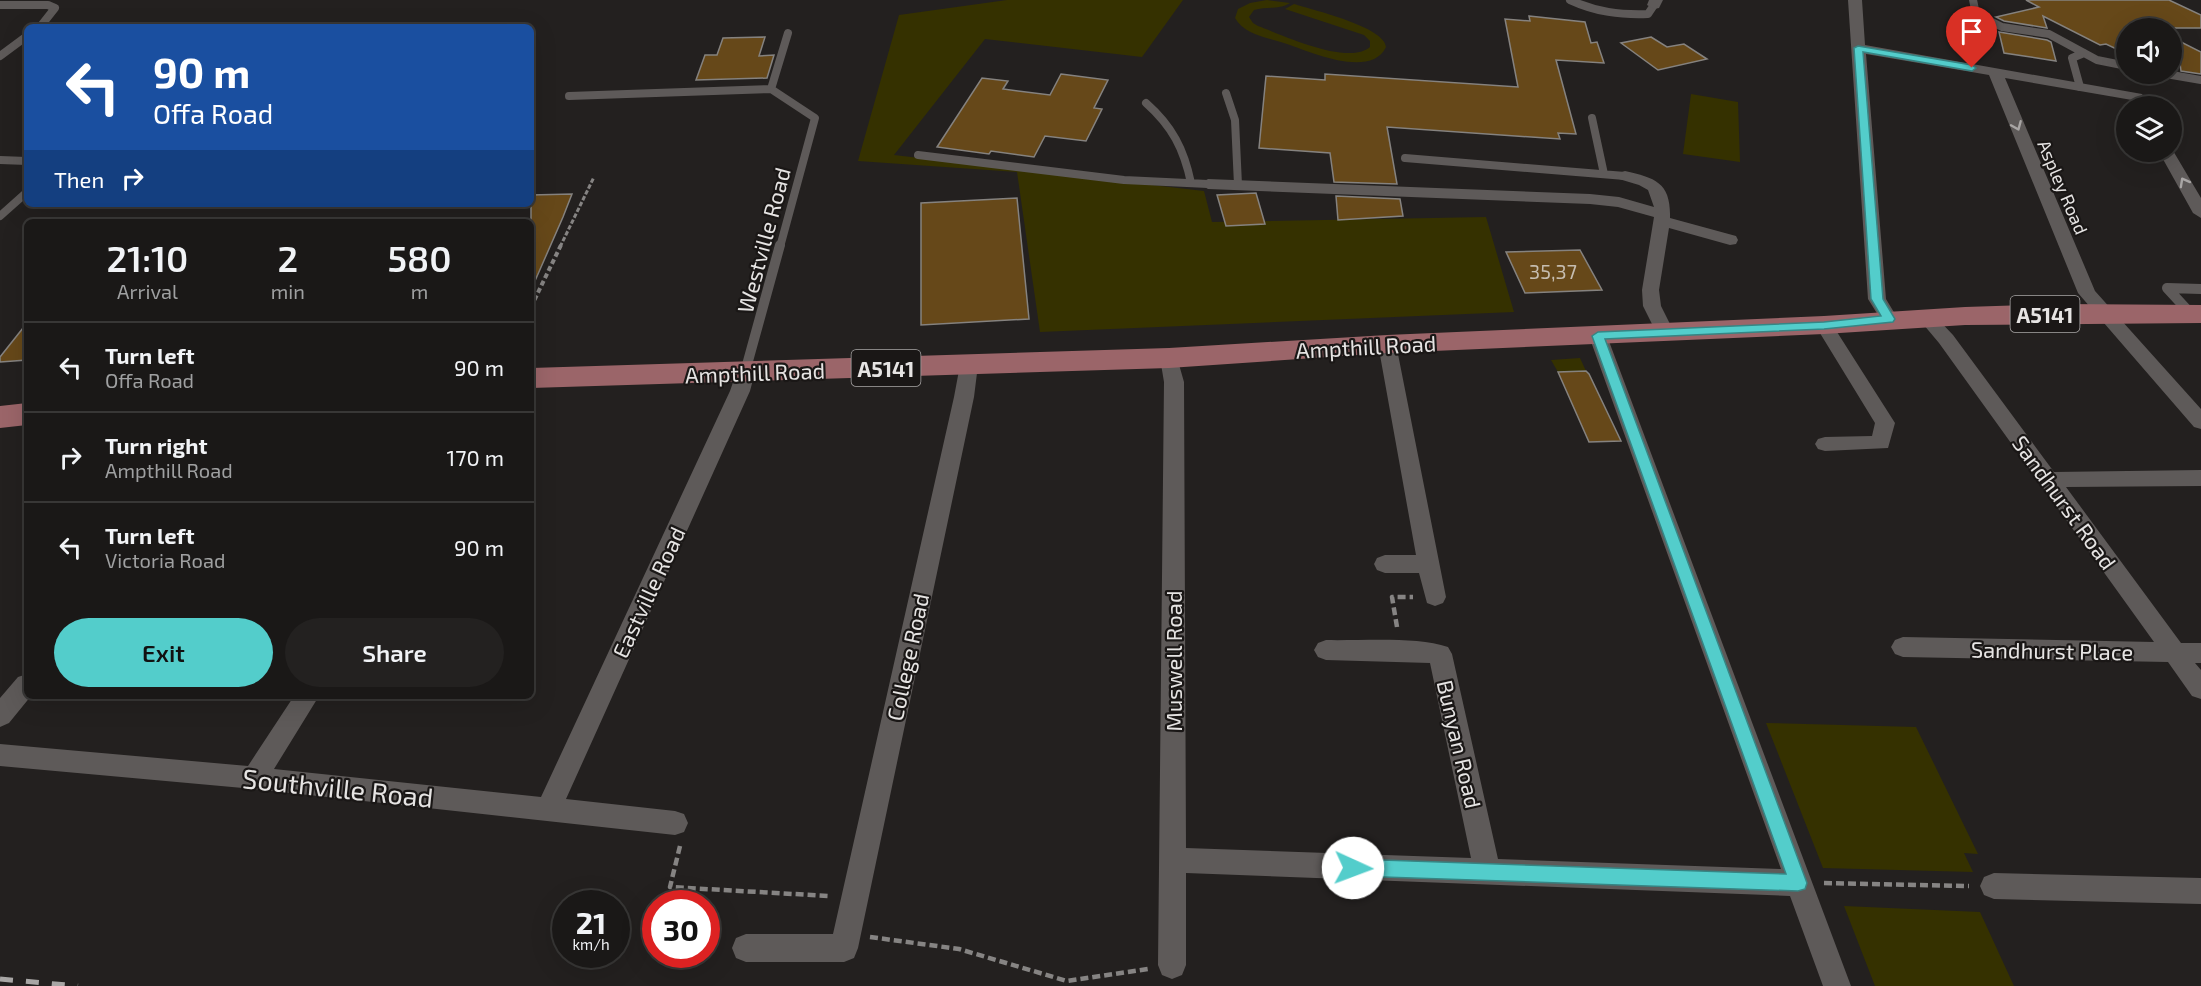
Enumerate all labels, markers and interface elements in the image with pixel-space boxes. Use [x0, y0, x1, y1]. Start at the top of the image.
pin [1946, 6, 1997, 68]
icon: arrive [1955, 15, 1988, 48]
map controls [2116, 18, 2182, 162]
button: sound [2116, 18, 2182, 84]
text: 90 m [153, 46, 250, 96]
icon: left [54, 48, 132, 126]
button: layers [2116, 96, 2182, 162]
text: Offa Road [153, 97, 273, 129]
one-way arrow [2010, 119, 2022, 130]
street label: Aspley Road [2033, 137, 2093, 237]
icon: right [116, 162, 149, 195]
street label: Westville Road [731, 164, 795, 316]
text: Then [54, 166, 104, 192]
one-way arrow [2180, 178, 2191, 188]
text: 21:10 [106, 236, 188, 279]
text: 2 [278, 236, 298, 279]
text: 580 [387, 236, 452, 279]
house number: 35,37 [1529, 259, 1577, 283]
text: Arrival [117, 279, 178, 303]
text: min [271, 279, 305, 303]
text: m [411, 279, 428, 303]
road number: A5141 [2010, 296, 2080, 332]
street label: Ampthill Road [1295, 329, 1437, 363]
text: Turn left [105, 342, 194, 368]
road number: A5141 [852, 350, 920, 386]
icon: left [54, 351, 87, 384]
text: 90 m [454, 354, 504, 380]
street label: Ampthill Road [684, 357, 826, 387]
text: Offa Road [105, 368, 194, 392]
street label: Sandhurst Road [2008, 430, 2122, 574]
text: Turn right [105, 432, 207, 458]
icon: right [54, 441, 87, 474]
text: 170 m [447, 444, 504, 470]
text: Ampthill Road [105, 458, 233, 482]
text: Turn left [105, 522, 194, 548]
street label: Eastville Road [606, 522, 690, 662]
icon: left [54, 531, 87, 564]
text: 90 m [454, 534, 504, 560]
text: Victoria Road [105, 548, 225, 572]
street label: College Road [881, 591, 933, 723]
street label: Muswell Road [1160, 591, 1186, 731]
button: Exit [54, 618, 273, 687]
button: Share [285, 618, 504, 687]
street label: Sandhurst Place [1971, 636, 2133, 664]
street label: Bunyan Road [1433, 677, 1487, 811]
street label: Southville Road [241, 761, 435, 813]
position arrow [1321, 836, 1385, 900]
speed limit sign: 30 [642, 890, 720, 968]
text: 21 [576, 904, 606, 940]
text: km/h [572, 935, 610, 953]

